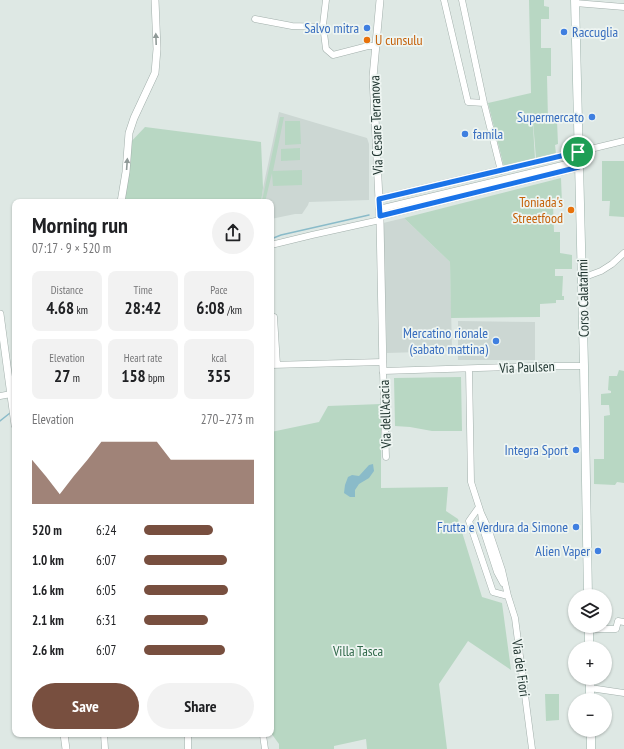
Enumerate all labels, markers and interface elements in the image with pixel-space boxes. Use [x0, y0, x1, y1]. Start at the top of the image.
place label: Salvo mitra [304, 19, 359, 37]
marker: Salvo mitra [362, 23, 372, 33]
place label: Raccuglia [572, 23, 618, 41]
marker: Raccuglia [559, 27, 569, 37]
place label: U cunsulu [375, 31, 423, 49]
one-way arrow [153, 33, 160, 45]
marker: U cunsulu [362, 35, 372, 45]
street label: Via Cesare Terranova [365, 75, 387, 176]
place label: Supermercato [517, 108, 584, 126]
marker: Supermercato [587, 112, 597, 122]
place label: famila [473, 125, 503, 143]
marker: famila [460, 129, 470, 139]
pin [561, 135, 595, 169]
icon: arrive [567, 141, 589, 163]
one-way arrow [124, 158, 131, 170]
place label: Toniada's Streetfood [512, 193, 563, 227]
marker: Toniada's Streetfood [566, 205, 576, 215]
text: Morning run [32, 211, 128, 239]
button: share [212, 212, 254, 254]
text: 07:17 · 9 × 520 m [32, 240, 111, 257]
street label: Corso Calatafimi [573, 259, 593, 337]
text: Distance [51, 283, 83, 297]
text: Time [133, 283, 153, 297]
text: Pace [210, 283, 228, 297]
text: 4.68 [46, 297, 74, 319]
text: 28:42 [125, 297, 161, 319]
text: 6:08 [196, 297, 225, 319]
text: km [74, 303, 88, 317]
text: /km [225, 303, 242, 317]
place label: Mercatino rionale (sabato mattina) [403, 324, 489, 358]
marker: Mercatino rionale (sabato mattina) [491, 336, 501, 346]
text: Elevation [49, 351, 85, 365]
text: Heart rate [124, 351, 162, 365]
text: kcal [211, 351, 227, 365]
street label: Via Paulsen [498, 357, 555, 377]
text: 27 [54, 365, 70, 387]
text: 158 [121, 365, 146, 387]
text: 355 [207, 365, 231, 387]
text: m [70, 371, 80, 385]
text: bpm [146, 371, 165, 385]
street label: Via dell'Acacia [375, 380, 395, 449]
text: Elevation [32, 411, 74, 428]
text: 270–273 m [201, 411, 254, 428]
place label: Integra Sport [505, 441, 568, 459]
marker: Integra Sport [571, 445, 581, 455]
place label: Frutta e Verdura da Simone [437, 518, 568, 536]
text: 520 m [32, 522, 62, 539]
text: 6:24 [96, 522, 116, 539]
marker: Frutta e Verdura da Simone [571, 522, 581, 532]
place label: Alien Vaper [535, 542, 590, 560]
marker: Alien Vaper [593, 546, 603, 556]
text: 1.0 km [32, 552, 64, 569]
text: 6:07 [96, 552, 116, 569]
text: 1.6 km [32, 582, 64, 599]
text: 6:05 [96, 582, 116, 599]
map controls [568, 589, 612, 737]
button: layers [568, 589, 612, 633]
text: 2.1 km [32, 612, 64, 629]
text: 6:31 [96, 612, 116, 629]
street label: Via dei Fiori [508, 637, 534, 698]
button: + [568, 641, 612, 685]
text: 2.6 km [32, 642, 64, 659]
text: 6:07 [96, 642, 116, 659]
park label: Villa Tasca [332, 642, 383, 660]
button: Save [32, 683, 139, 729]
button: Share [147, 683, 254, 729]
button: − [568, 693, 612, 737]

